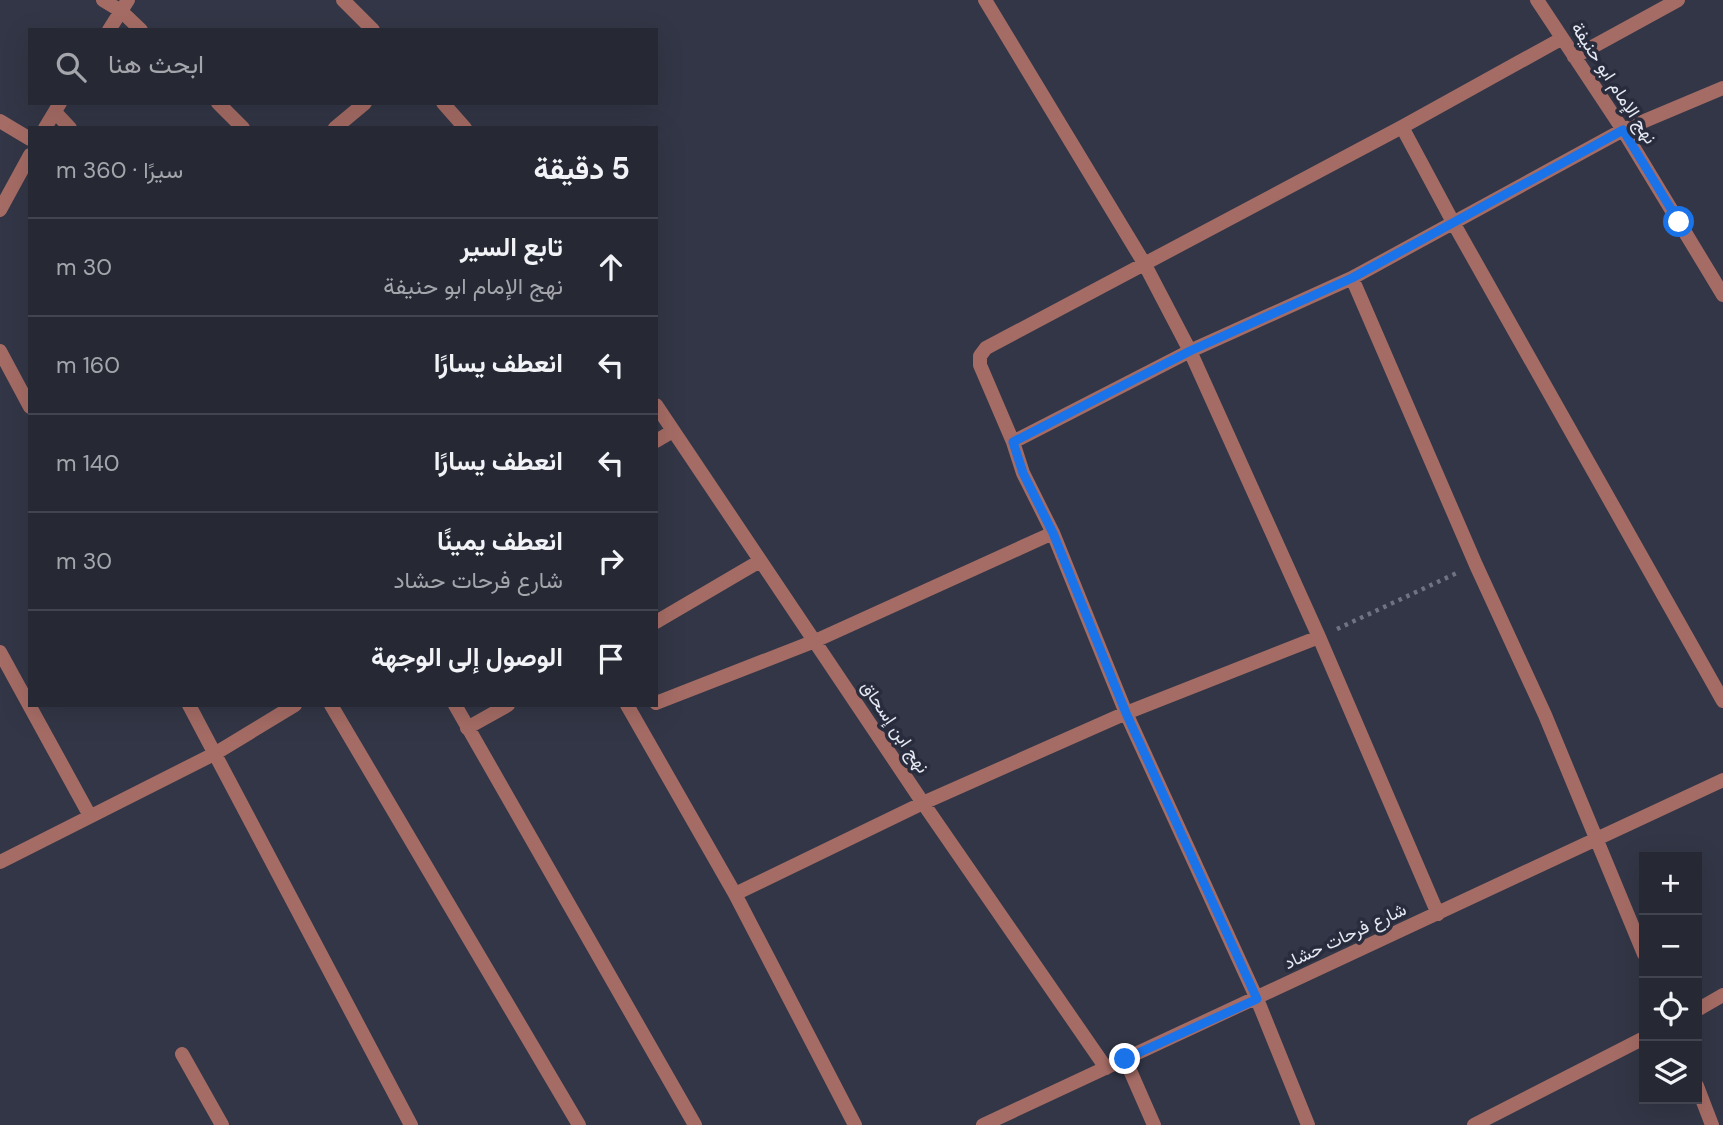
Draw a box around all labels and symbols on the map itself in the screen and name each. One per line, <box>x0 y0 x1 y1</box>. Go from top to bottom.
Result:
street label: نهج الإمام ابو حنيفة <box>1566 17 1662 149</box>
route start <box>1663 206 1694 237</box>
street label: نهج ابن إسحاق <box>855 676 935 778</box>
street label: شارع فرحات حشاد <box>1280 897 1410 975</box>
route end <box>1109 1043 1140 1074</box>

